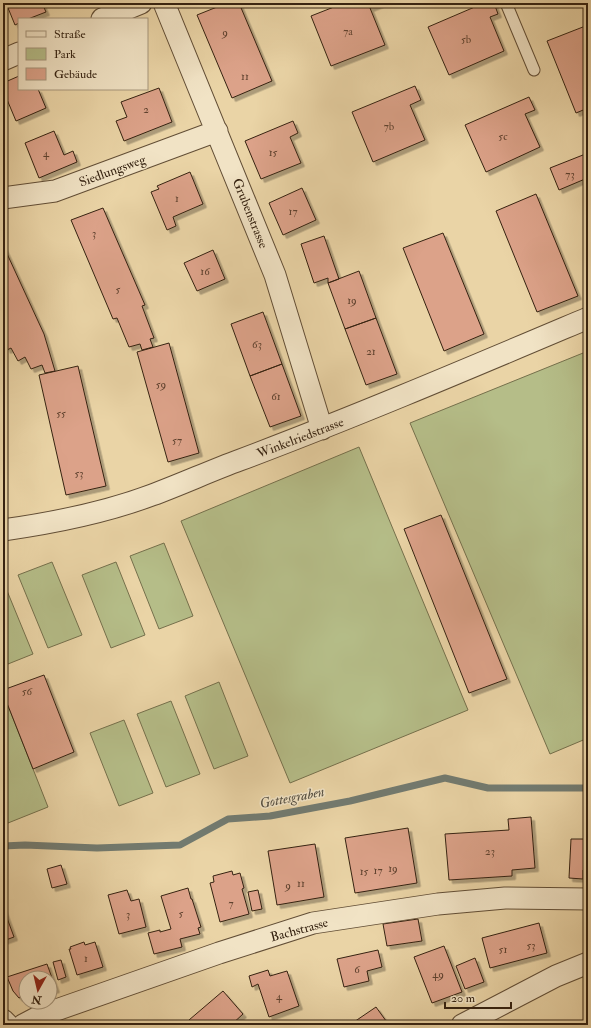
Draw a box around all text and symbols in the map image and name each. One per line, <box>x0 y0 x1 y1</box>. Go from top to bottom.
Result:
legend <box>18 18 148 90</box>
house number: 7a <box>343 25 353 38</box>
house number: 9 <box>221 26 228 39</box>
text: Straße <box>54 27 85 42</box>
house number: 5b <box>461 33 472 46</box>
text: Park <box>54 47 76 62</box>
text: Gebäude <box>54 67 97 82</box>
house number: 11 <box>241 70 249 83</box>
house number: 2 <box>143 103 149 116</box>
house number: 7b <box>384 120 395 133</box>
house number: 5c <box>498 130 508 143</box>
house number: 15 <box>269 146 278 159</box>
house number: 4 <box>43 147 50 160</box>
street label: Siedlungsweg <box>77 151 148 190</box>
house number: 73 <box>565 168 575 181</box>
street label: Grubenstrasse <box>229 176 272 251</box>
house number: 1 <box>175 192 179 205</box>
house number: 17 <box>289 205 297 218</box>
house number: 3 <box>92 227 96 240</box>
house number: 16 <box>200 265 211 278</box>
house number: 5 <box>116 283 121 296</box>
house number: 19 <box>347 294 357 307</box>
house number: 63 <box>252 338 262 351</box>
house number: 21 <box>366 345 376 358</box>
house number: 59 <box>156 378 166 391</box>
house number: 61 <box>271 390 281 403</box>
house number: 55 <box>56 407 66 420</box>
street label: Winkelriedstrasse <box>254 414 346 462</box>
house number: 57 <box>172 434 182 447</box>
house number: 53 <box>74 467 84 480</box>
house number: 56 <box>22 685 34 698</box>
water label: Gottesgraben <box>258 783 326 812</box>
house number: 23 <box>485 845 495 858</box>
house number: 19 <box>388 862 398 875</box>
house number: 17 <box>374 864 382 877</box>
house number: 15 <box>360 865 369 878</box>
house number: 11 <box>297 877 305 890</box>
house number: 9 <box>284 879 291 892</box>
house number: 7 <box>228 897 234 910</box>
house number: 5 <box>179 907 184 920</box>
house number: 3 <box>126 908 130 921</box>
street label: Bachstrasse <box>269 914 330 945</box>
house number: 53 <box>526 939 536 952</box>
house number: 51 <box>499 943 507 956</box>
house number: 1 <box>84 952 88 965</box>
house number: 6 <box>354 963 361 976</box>
house number: 49 <box>432 968 444 981</box>
north arrow <box>18 970 58 1010</box>
scale bar <box>445 984 511 1010</box>
house number: 4 <box>276 990 283 1003</box>
text: 20 m <box>451 991 476 1006</box>
text: N <box>30 992 43 1007</box>

